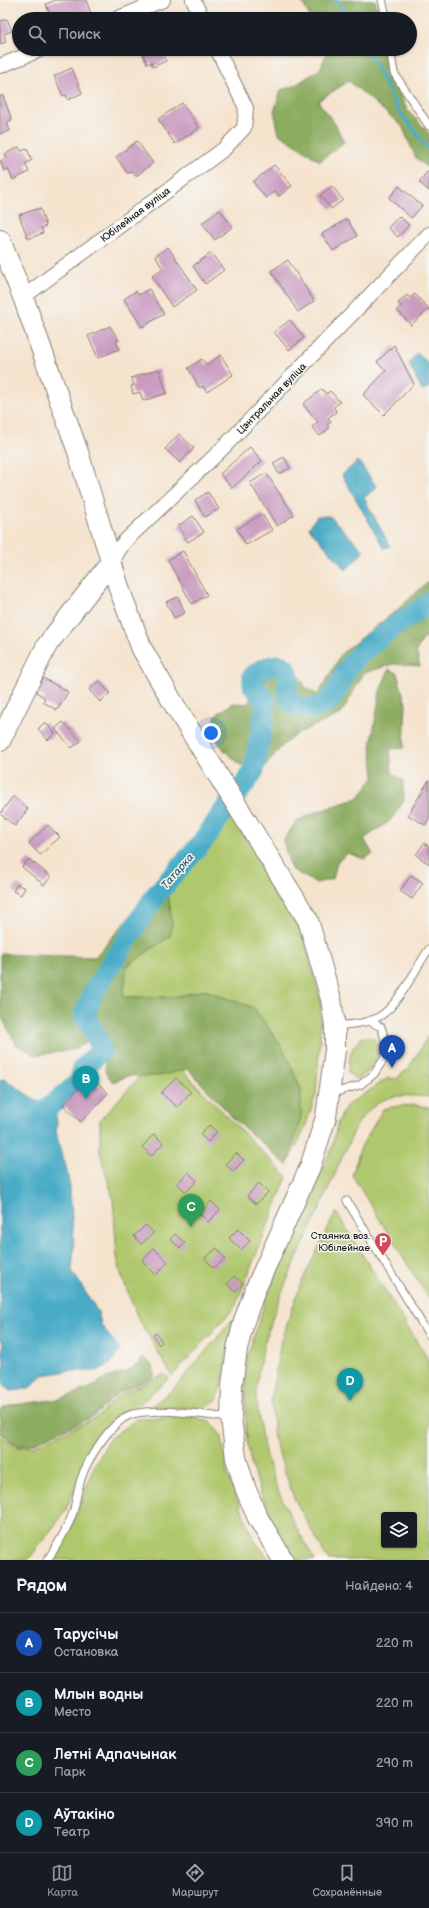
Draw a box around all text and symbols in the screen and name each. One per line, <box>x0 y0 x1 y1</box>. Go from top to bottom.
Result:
search box <box>12 12 417 56</box>
icon: search <box>26 23 48 45</box>
text: Поиск <box>58 25 101 44</box>
street label: Юбілейная вуліца <box>98 185 173 245</box>
street label: Цэнтральная вуліца <box>234 360 309 437</box>
your location <box>201 723 221 743</box>
water label: Татарка <box>158 850 197 892</box>
pin: A <box>379 1035 405 1068</box>
pin: B <box>73 1066 99 1099</box>
pin: C <box>178 1194 204 1227</box>
place label: Стаянка воз. Юбілейнае <box>311 1230 370 1254</box>
parking icon: Стаянка воз. Юбілейнае <box>373 1231 393 1256</box>
pin: D <box>337 1368 363 1401</box>
map controls <box>381 1512 417 1548</box>
button: layers <box>381 1512 417 1548</box>
text: Рядом <box>16 1576 67 1596</box>
text: Найдено: 4 <box>345 1578 413 1594</box>
text: Тарусічы <box>54 1625 118 1644</box>
text: A <box>25 1635 33 1651</box>
text: 220 m <box>376 1635 413 1651</box>
text: Остановка <box>54 1644 119 1660</box>
text: Млын водны <box>54 1685 144 1704</box>
text: B <box>24 1695 34 1711</box>
text: 220 m <box>376 1695 413 1711</box>
text: Место <box>54 1704 91 1720</box>
text: Летні Адпачынак <box>54 1745 176 1764</box>
text: C <box>24 1755 34 1771</box>
text: 290 m <box>376 1755 413 1771</box>
text: Парк <box>54 1764 86 1780</box>
text: Аўтакіно <box>54 1805 115 1824</box>
text: D <box>24 1815 34 1831</box>
text: 390 m <box>376 1815 413 1831</box>
text: Театр <box>54 1824 90 1840</box>
tab: Карта <box>47 1862 78 1899</box>
tab: Маршрут <box>172 1862 219 1899</box>
tab: Сохранённые <box>313 1862 382 1899</box>

